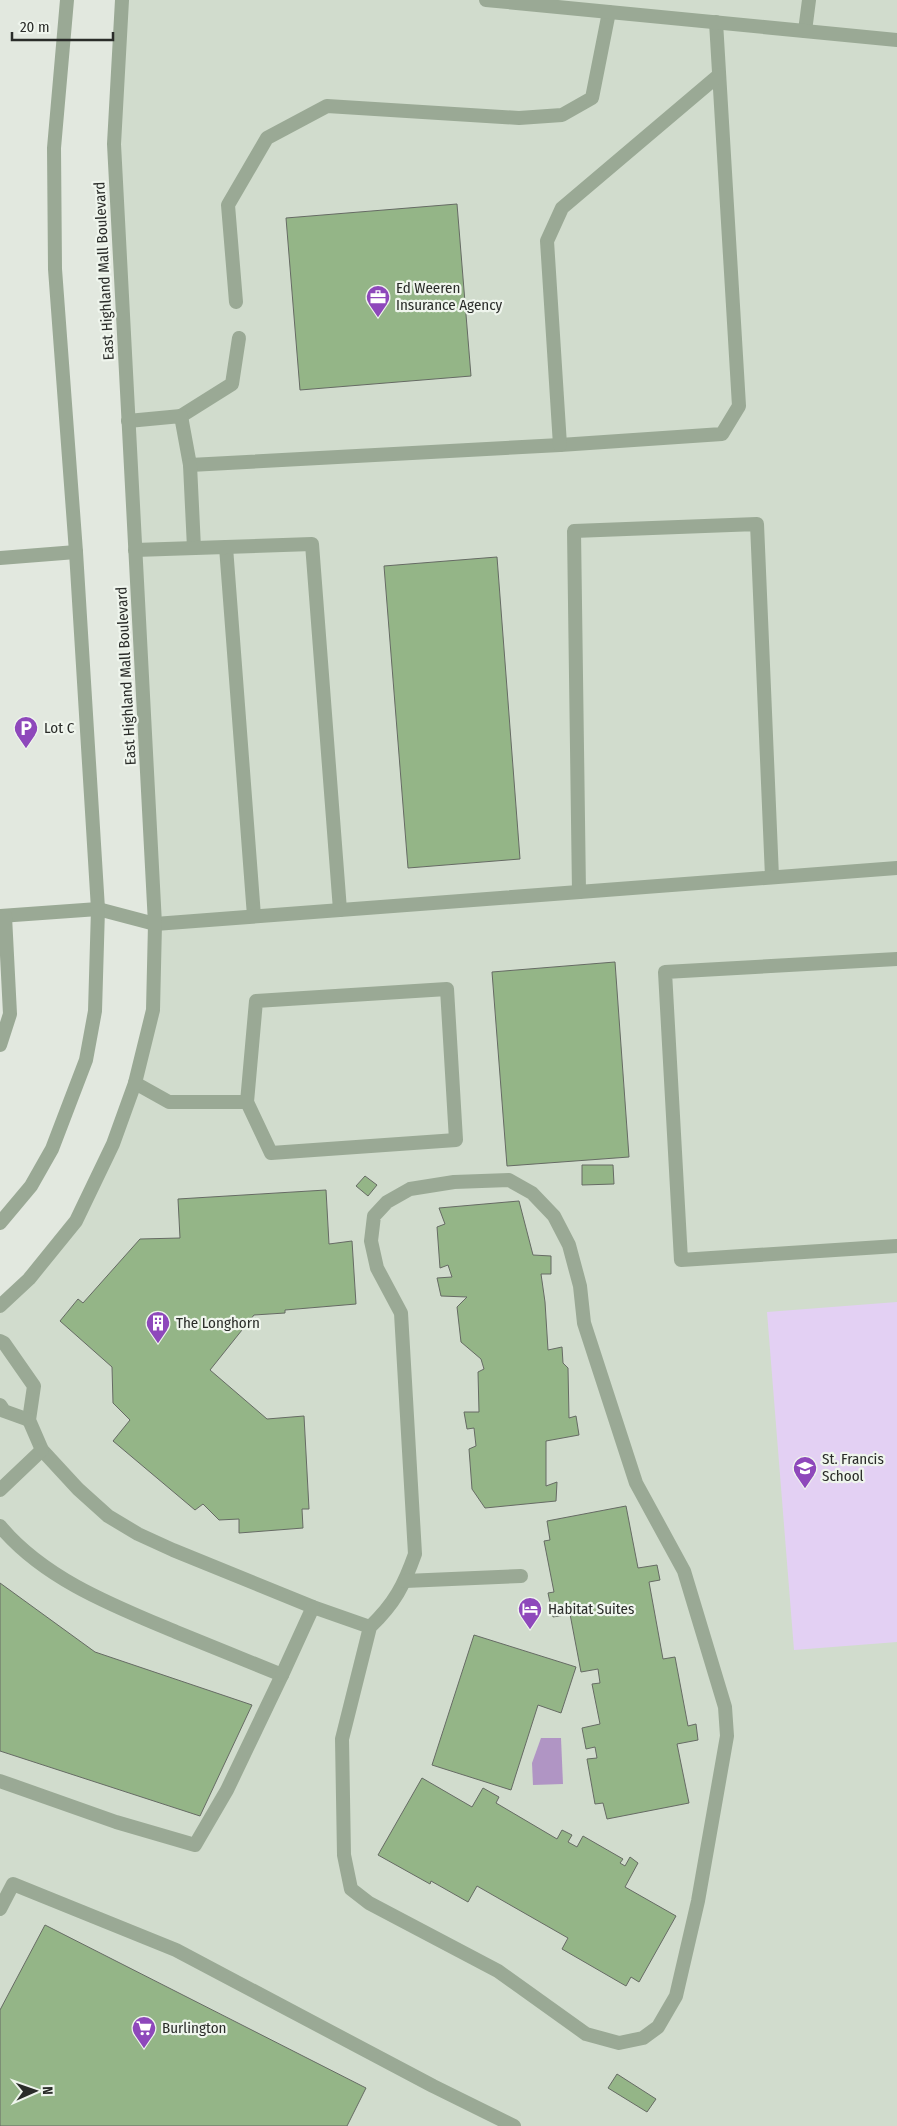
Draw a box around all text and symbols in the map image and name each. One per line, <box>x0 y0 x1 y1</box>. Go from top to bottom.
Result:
scale bar <box>12 10 114 42</box>
text: 20 m <box>20 18 50 36</box>
street label: East Highland Mall Boulevard <box>90 181 118 361</box>
place label: Ed Weeren Insurance Agency <box>396 279 503 314</box>
office icon: Ed Weeren Insurance Agency <box>365 284 391 318</box>
street label: East Highland Mall Boulevard <box>112 586 140 766</box>
parking icon: Lot C <box>13 715 39 749</box>
place label: Lot C <box>44 719 75 737</box>
building icon: The Longhorn <box>145 1310 171 1344</box>
place label: The Longhorn <box>176 1314 260 1332</box>
place label: St. Francis School <box>822 1450 884 1485</box>
school or university icon: St. Francis School <box>792 1455 818 1489</box>
hotel icon: Habitat Suites <box>517 1596 543 1630</box>
place label: Habitat Suites <box>548 1600 634 1618</box>
supermarket icon: Burlington <box>131 2015 157 2049</box>
place label: Burlington <box>162 2019 226 2037</box>
north arrow <box>10 2066 60 2116</box>
text: N <box>39 2086 56 2095</box>

